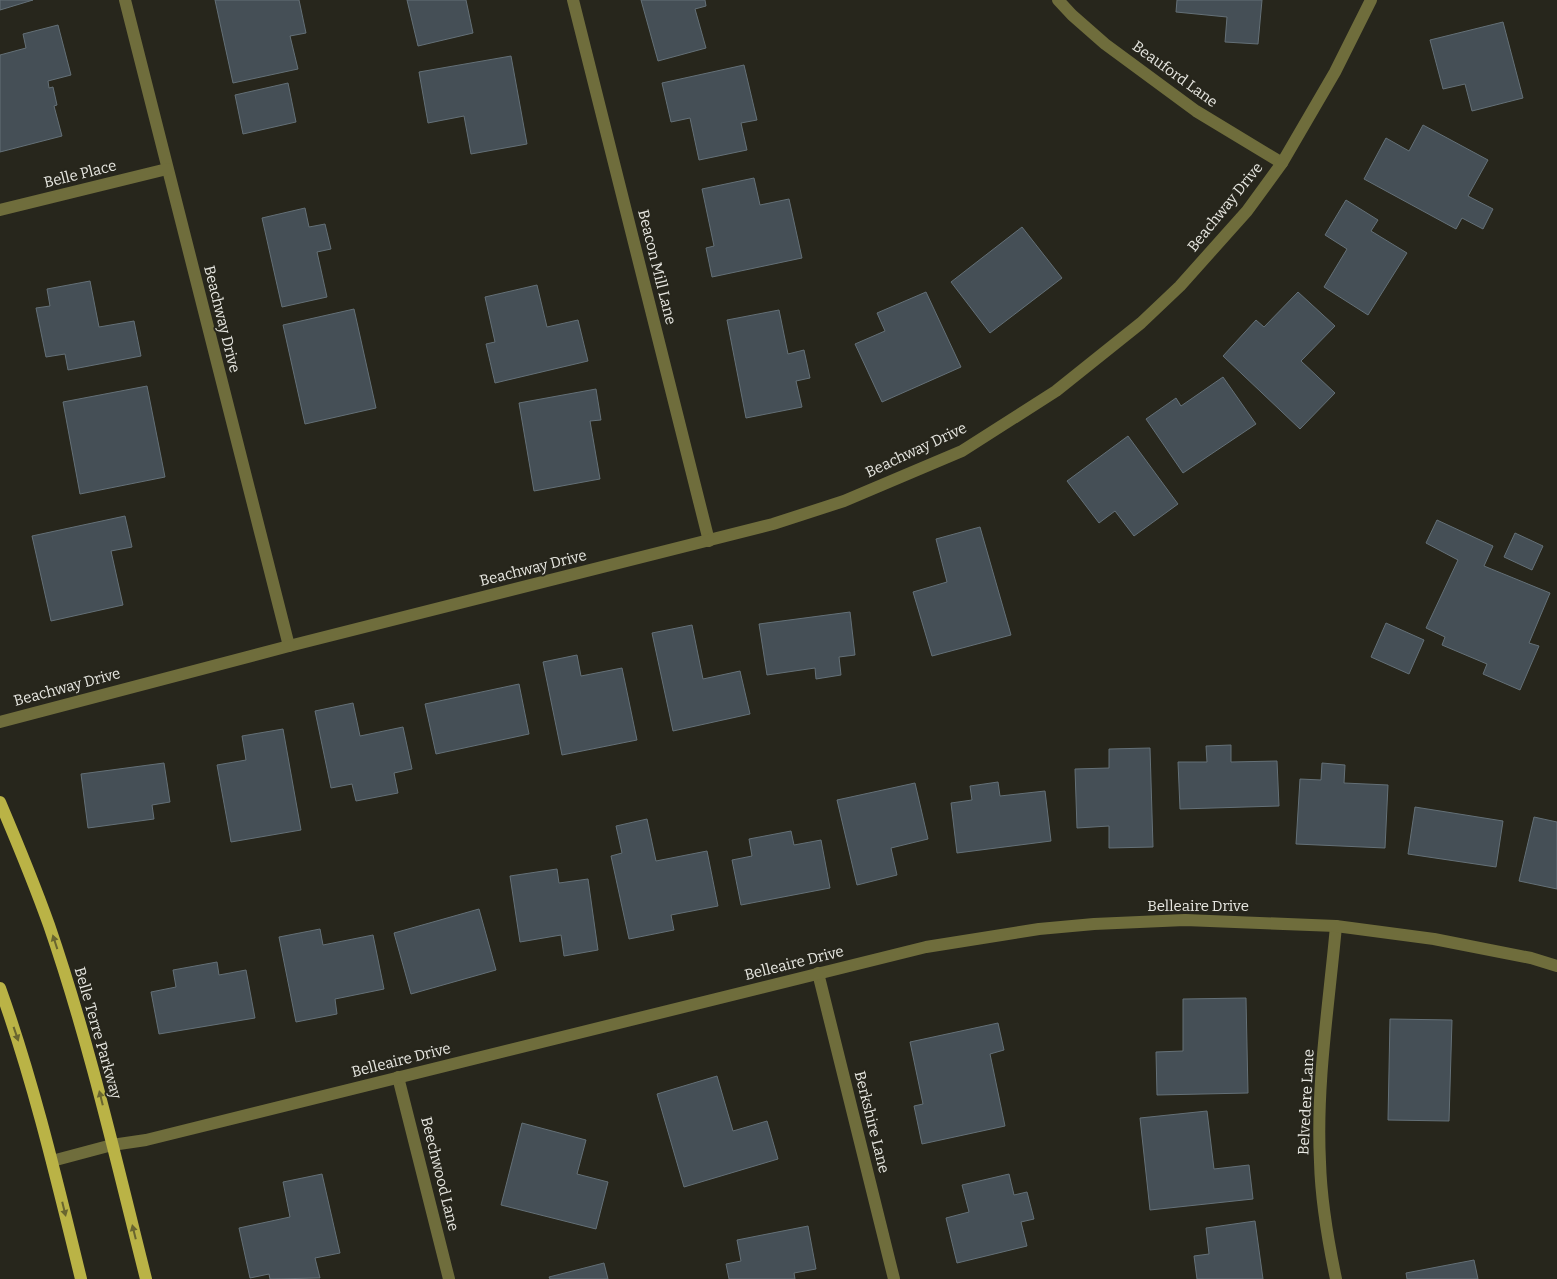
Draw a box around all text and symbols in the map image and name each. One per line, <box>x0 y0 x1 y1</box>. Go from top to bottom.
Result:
street label: Beauford Lane <box>1129 37 1221 111</box>
street label: Belle Place <box>42 156 118 192</box>
street label: Beachway Drive <box>1184 159 1266 255</box>
street label: Beacon Mill Lane <box>634 208 680 326</box>
street label: Beachway Drive <box>200 264 244 374</box>
street label: Beachway Drive <box>863 419 969 481</box>
street label: Beachway Drive <box>478 546 588 590</box>
street label: Beachway Drive <box>12 664 122 710</box>
street label: Belleaire Drive <box>1147 897 1249 915</box>
one-way arrow <box>50 934 58 949</box>
street label: Belleaire Drive <box>742 942 846 984</box>
street label: Belle Terre Parkway <box>71 965 125 1101</box>
one-way arrow <box>13 1027 20 1042</box>
street label: Belleaire Drive <box>349 1039 453 1081</box>
street label: Belvedere Lane <box>1294 1049 1318 1155</box>
street label: Berkshire Lane <box>851 1069 893 1175</box>
one-way arrow <box>97 1090 105 1105</box>
street label: Beechwood Lane <box>417 1115 463 1233</box>
one-way arrow <box>60 1201 68 1216</box>
one-way arrow <box>130 1224 138 1239</box>

